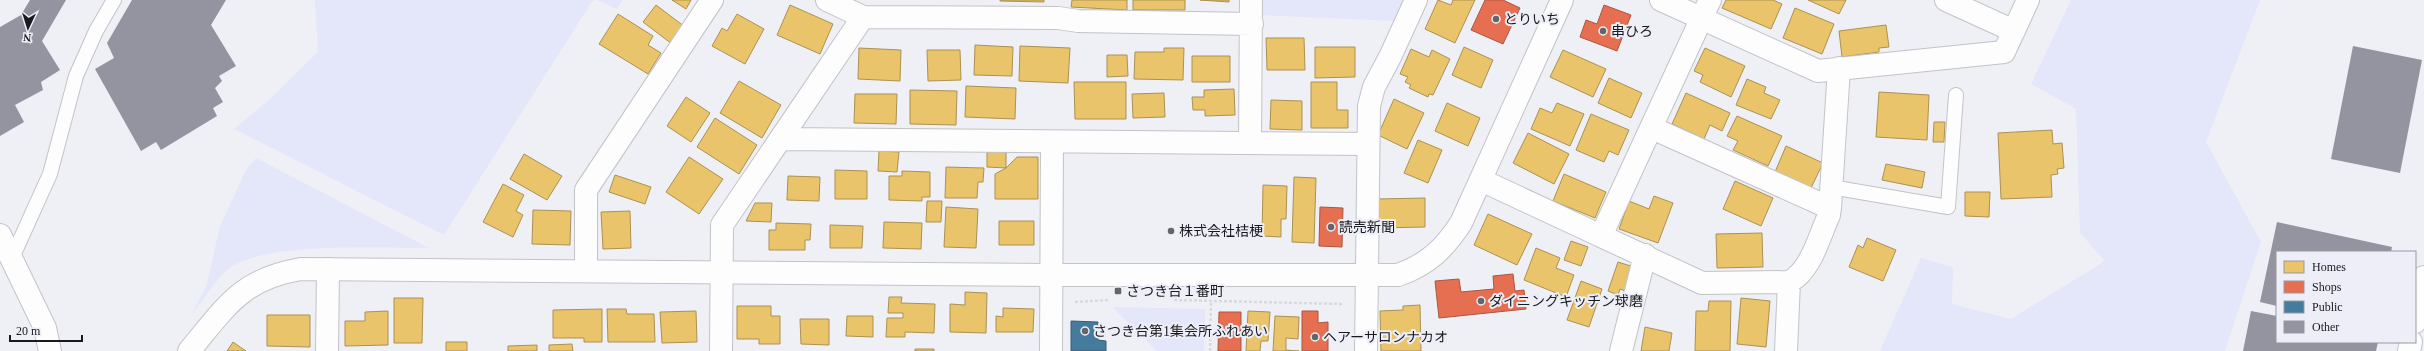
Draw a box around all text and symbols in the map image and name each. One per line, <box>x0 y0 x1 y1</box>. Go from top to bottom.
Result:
north arrow <box>8 8 48 48</box>
place label: とりいち <box>1504 12 1560 27</box>
marker: とりいち <box>1491 14 1501 24</box>
place label: 串ひろ <box>1611 24 1653 39</box>
marker: 串ひろ <box>1598 26 1608 36</box>
text: N <box>23 32 32 44</box>
place label: 読売新聞 <box>1339 220 1395 235</box>
marker: 読売新聞 <box>1326 222 1336 232</box>
place label: 株式会社桔梗 <box>1179 224 1263 239</box>
marker: 株式会社桔梗 <box>1166 226 1176 236</box>
legend <box>2276 251 2416 343</box>
text: Homes <box>2312 260 2346 274</box>
text: Shops <box>2312 280 2342 294</box>
place label: さつき台１番町 <box>1126 283 1224 299</box>
marker: さつき台１番町 <box>1113 286 1123 296</box>
place label: ダイニングキッチン球磨 <box>1489 294 1643 309</box>
marker: ダイニングキッチン球磨 <box>1476 296 1486 306</box>
text: Public <box>2312 300 2343 314</box>
scale bar <box>10 317 82 343</box>
text: Other <box>2312 320 2339 334</box>
place label: さつき台第1集会所ふれあい <box>1093 323 1268 339</box>
text: 20 m <box>16 324 41 338</box>
marker: さつき台第1集会所ふれあい <box>1080 326 1090 336</box>
place label: ヘアーサロンナカオ <box>1323 330 1448 345</box>
marker: ヘアーサロンナカオ <box>1310 332 1320 342</box>

